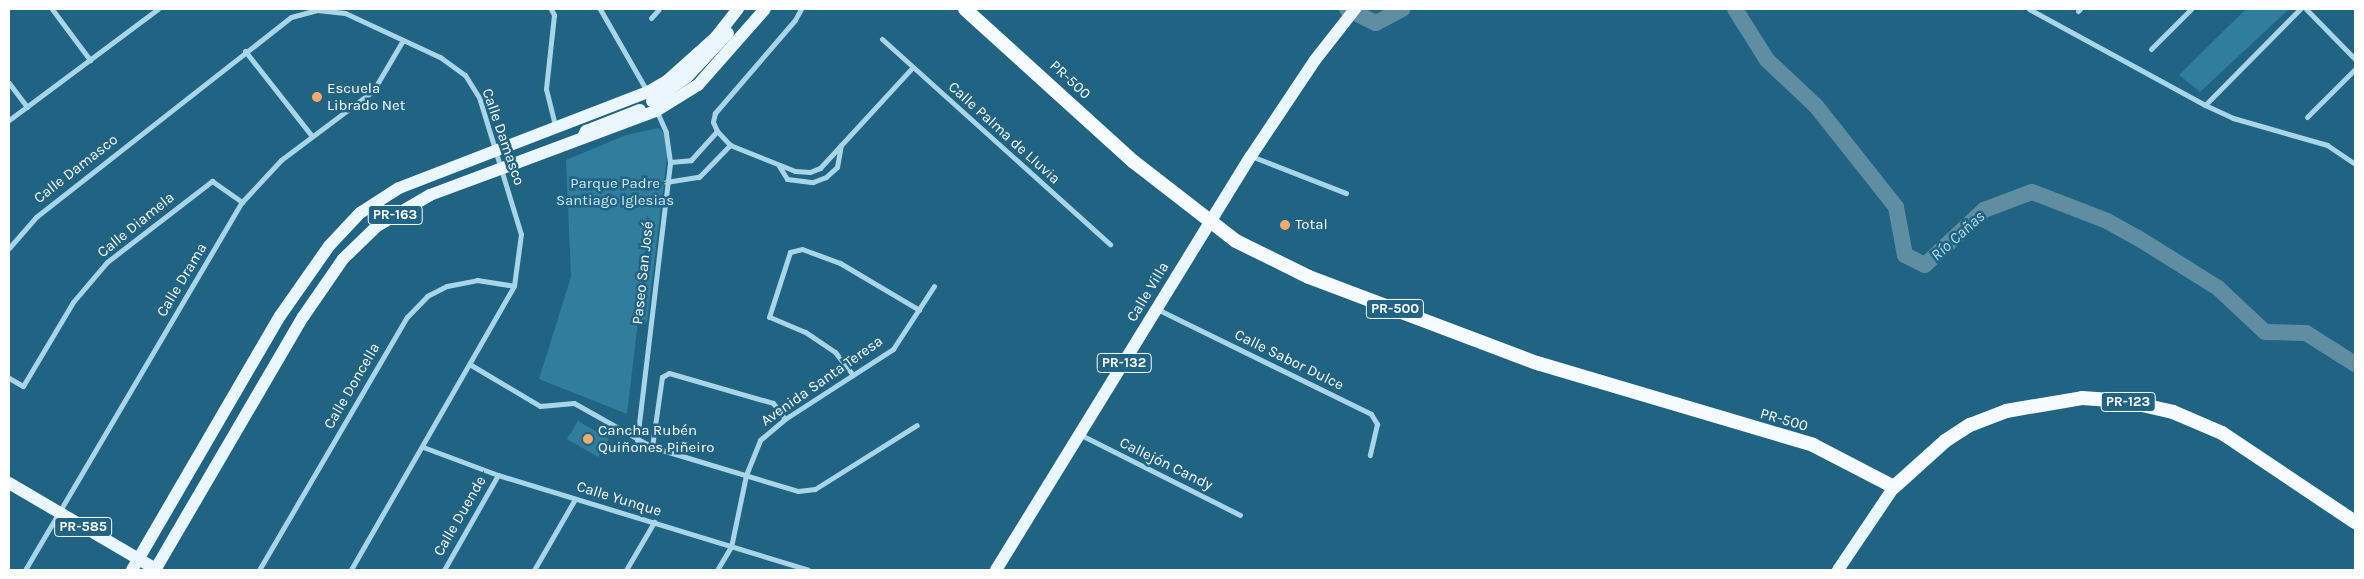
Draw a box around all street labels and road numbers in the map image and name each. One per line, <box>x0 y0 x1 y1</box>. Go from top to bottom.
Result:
street label: PR-500 <box>1046 57 1094 103</box>
street label: Calle Palma de Lluvia <box>944 78 1064 188</box>
street label: Calle Damasco <box>478 86 528 188</box>
street label: Calle Damasco <box>31 131 121 207</box>
street label: Calle Diamela <box>94 188 178 262</box>
road number: PR-163 <box>368 204 422 226</box>
street label: Paseo San José <box>629 221 657 325</box>
street label: Calle Drama <box>153 240 211 320</box>
street label: Calle Villa <box>1123 259 1173 325</box>
road number: PR-500 <box>1365 298 1425 320</box>
street label: Calle Sabor Dulce <box>1232 326 1346 394</box>
street label: Avenida Santa Teresa <box>757 332 887 430</box>
street label: Calle Doncella <box>320 340 384 432</box>
road number: PR-132 <box>1096 352 1152 374</box>
road number: PR-123 <box>2100 391 2156 414</box>
street label: PR-500 <box>1758 405 1810 435</box>
street label: Callejón Candy <box>1116 434 1216 494</box>
street label: Calle Duende <box>430 473 490 559</box>
street label: Calle Yunque <box>574 478 664 520</box>
road number: PR-585 <box>53 516 113 538</box>

